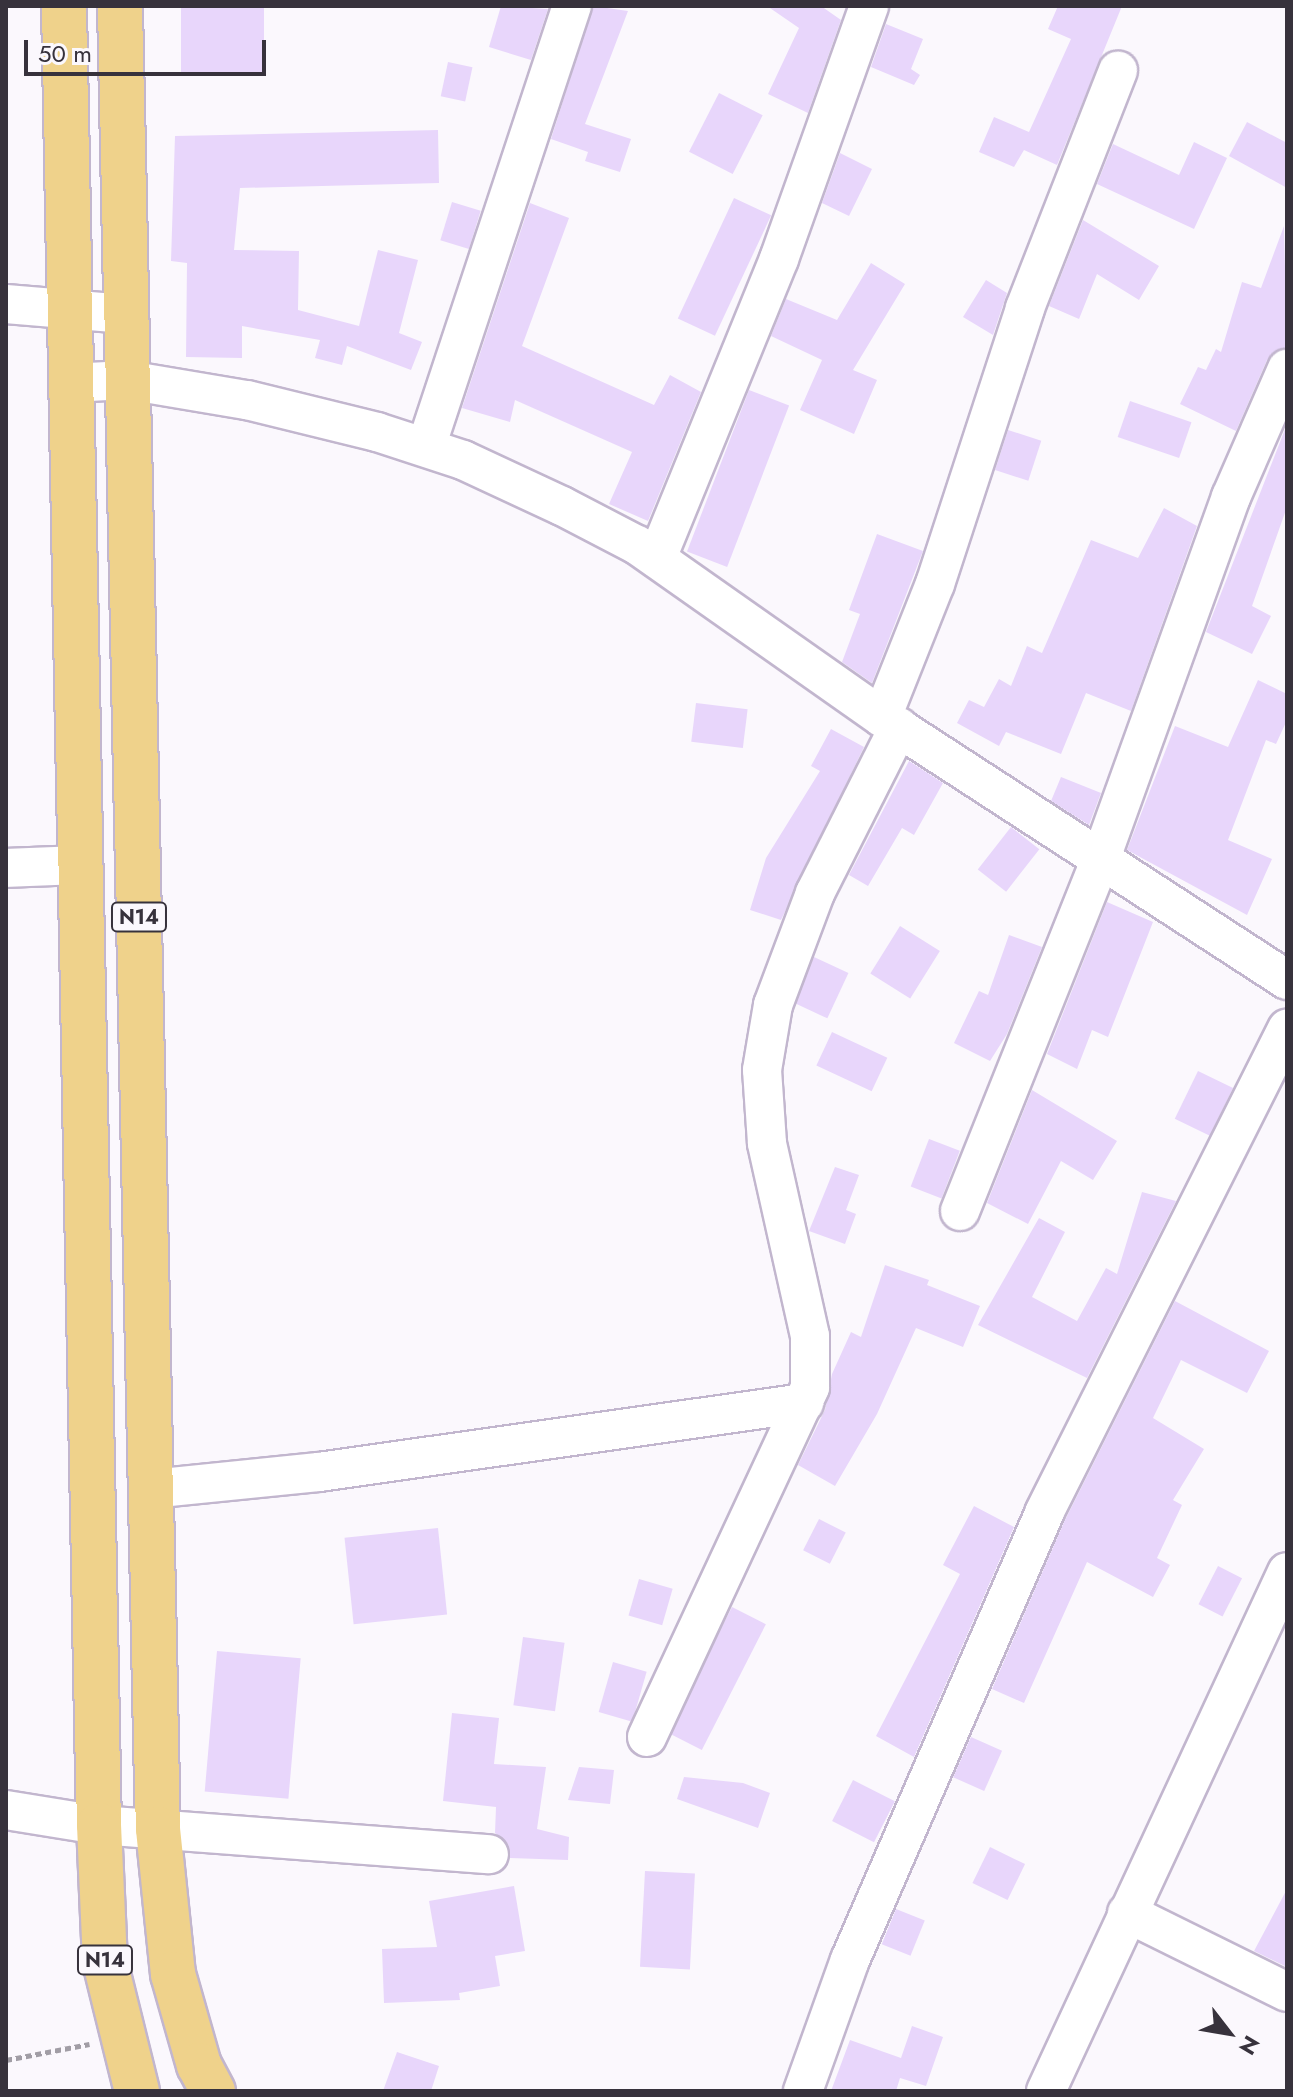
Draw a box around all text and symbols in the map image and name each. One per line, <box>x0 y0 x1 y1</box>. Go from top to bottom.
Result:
scale bar <box>28 24 270 74</box>
text: 50 m <box>38 36 92 71</box>
road number: N14 <box>109 901 169 933</box>
road number: N14 <box>75 1944 135 1976</box>
north arrow <box>1189 1993 1269 2073</box>
text: N <box>1231 2030 1268 2061</box>

